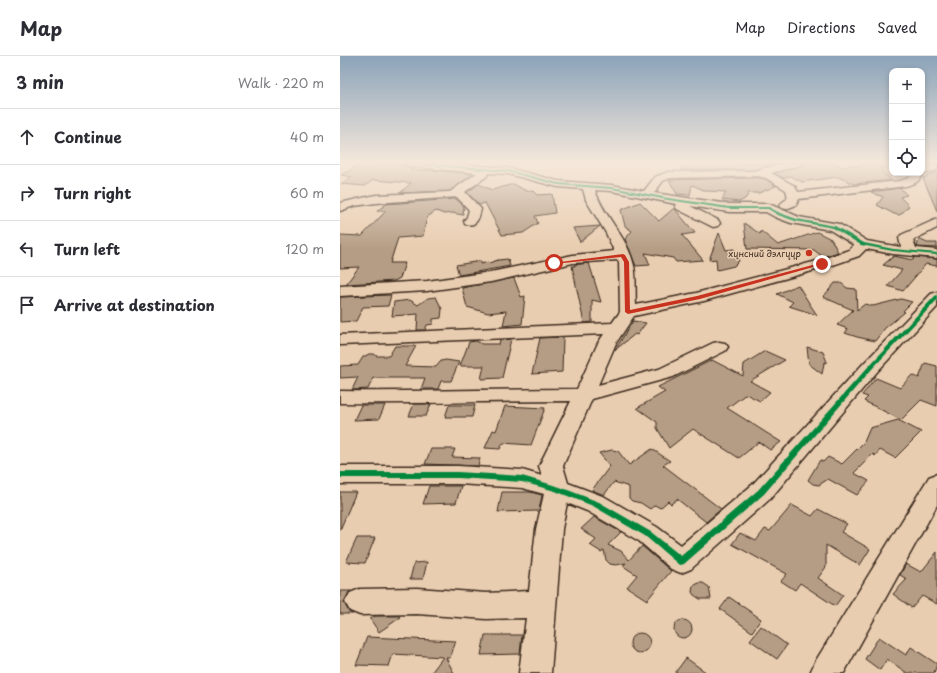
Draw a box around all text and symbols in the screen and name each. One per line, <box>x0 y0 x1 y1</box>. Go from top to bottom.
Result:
text: Map <box>20 14 62 42</box>
text: Map <box>735 17 765 38</box>
text: Directions <box>787 17 855 38</box>
text: Saved <box>877 17 917 38</box>
map controls <box>889 68 925 176</box>
button: + <box>889 68 925 104</box>
text: 3 min <box>16 69 64 95</box>
text: Walk · 220 m <box>238 73 324 92</box>
button: − <box>889 104 925 140</box>
text: Continue <box>54 125 122 148</box>
icon: ahead <box>16 126 38 148</box>
text: 40 m <box>290 127 324 146</box>
button: locate <box>889 140 925 176</box>
text: Turn right <box>54 181 131 204</box>
icon: right <box>16 182 38 204</box>
text: 60 m <box>290 183 324 202</box>
text: Turn left <box>54 237 120 260</box>
icon: left <box>16 238 38 260</box>
text: 120 m <box>285 239 324 258</box>
place label: хүнсний дэлгүүр <box>728 246 801 260</box>
marker: хүнсний дэлгүүр <box>804 248 814 258</box>
route start <box>545 254 563 272</box>
route end <box>813 255 831 273</box>
text: Arrive at destination <box>54 293 215 316</box>
icon: arrive <box>16 294 38 316</box>

